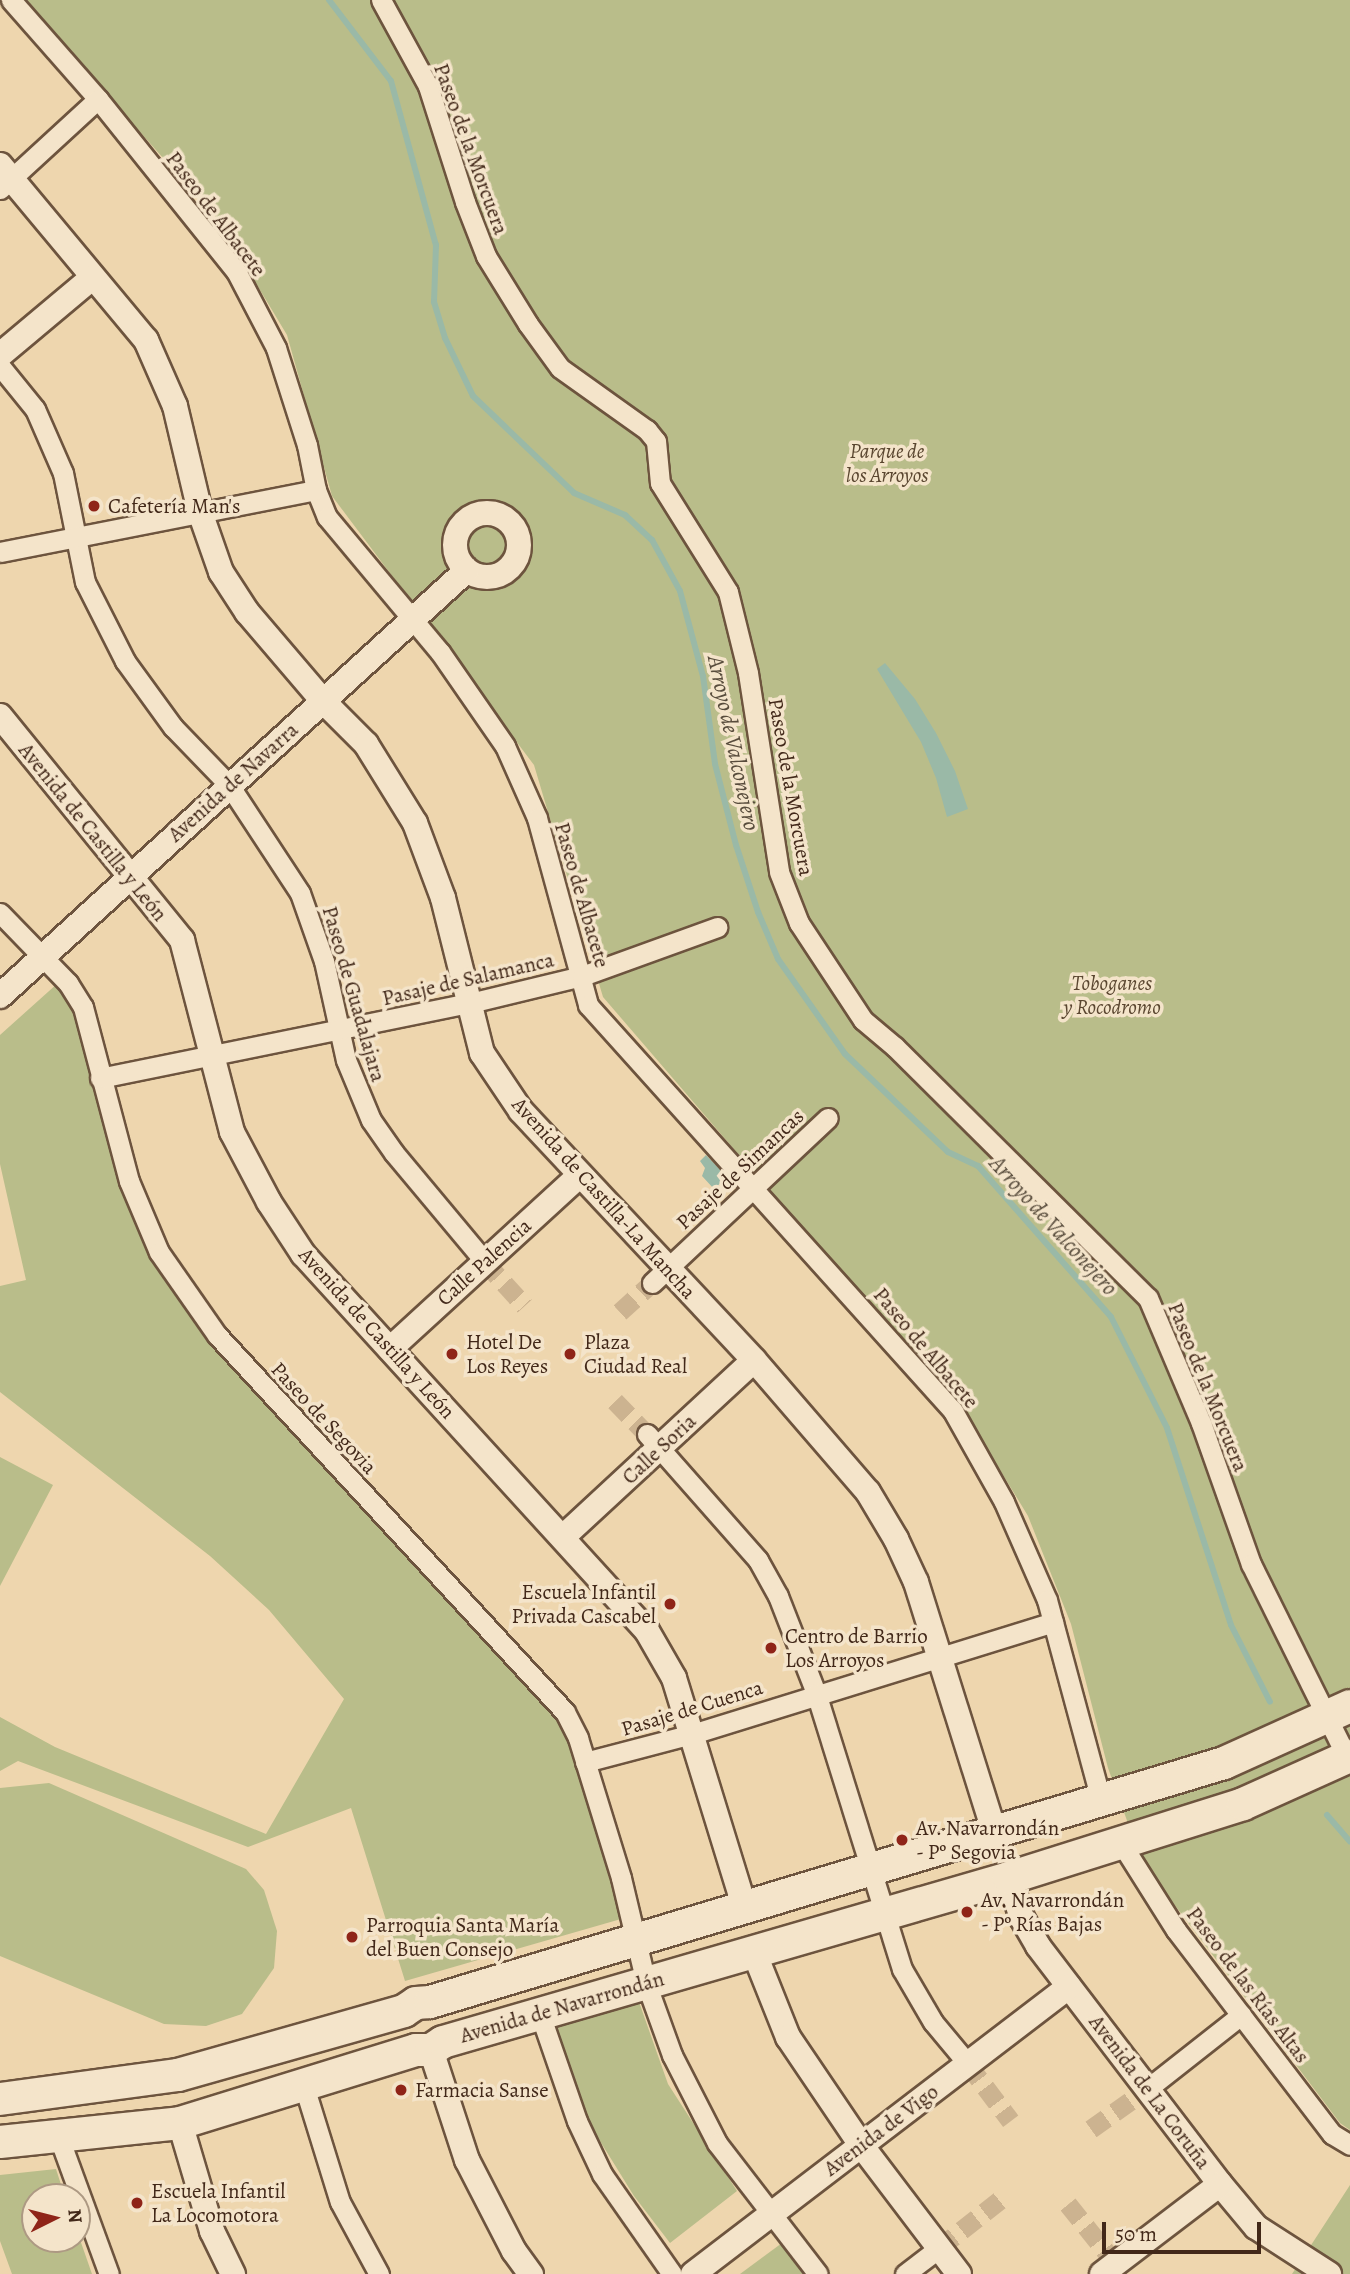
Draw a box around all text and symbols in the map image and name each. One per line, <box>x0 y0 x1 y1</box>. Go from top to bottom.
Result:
street label: Paseo de la Morcuera <box>428 60 514 238</box>
street label: Paseo de Albacete <box>161 147 271 281</box>
park label: Parque de los Arroyos <box>846 438 928 488</box>
place label: Cafetería Man's <box>108 493 240 519</box>
marker: Cafetería Man's <box>86 498 102 514</box>
water label: Arroyo de Valconejero <box>701 653 765 833</box>
street label: Paseo de la Morcuera <box>763 696 819 878</box>
street label: Avenida de Navarra <box>163 717 303 847</box>
street label: Avenida de Castilla y León <box>13 738 173 926</box>
street label: Paseo de Albacete <box>549 819 615 971</box>
street label: Paseo de Guadalajara <box>317 903 391 1085</box>
street label: Pasaje de Salamanca <box>380 947 556 1011</box>
park label: Toboganes y Rocodromo <box>1063 970 1161 1020</box>
street label: Avenida de Castilla-La Mancha <box>507 1092 701 1304</box>
street label: Pasaje de Simancas <box>671 1103 809 1235</box>
water label: Arroyo de Valconejero <box>983 1151 1123 1301</box>
street label: Calle Palencia <box>432 1213 536 1311</box>
street label: Avenida de Castilla y León <box>293 1242 461 1424</box>
street label: Paseo de Albacete <box>868 1282 984 1414</box>
street label: Paseo de la Morcuera <box>1163 1299 1253 1475</box>
place label: Hotel De Los Reyes <box>466 1329 548 1379</box>
place label: Plaza Ciudad Real <box>584 1329 687 1379</box>
marker: Hotel De Los Reyes <box>444 1346 460 1362</box>
marker: Plaza Ciudad Real <box>562 1346 578 1362</box>
street label: Paseo de Segovia <box>266 1357 382 1479</box>
street label: Calle Soria <box>617 1409 701 1489</box>
place label: Escuela Infantil Privada Cascabel <box>512 1579 656 1629</box>
marker: Escuela Infantil Privada Cascabel <box>662 1596 678 1612</box>
place label: Centro de Barrio Los Arroyos <box>785 1623 928 1673</box>
marker: Centro de Barrio Los Arroyos <box>763 1640 779 1656</box>
street label: Pasaje de Cuenca <box>618 1675 766 1741</box>
place label: Av. Navarrondán - Pº Segovia <box>916 1815 1060 1865</box>
marker: Av. Navarrondán - Pº Segovia <box>894 1832 910 1848</box>
place label: Av. Navarrondán - Pº Rías Bajas <box>981 1887 1125 1937</box>
street label: Paseo de las Rías Altas <box>1181 1902 1315 2068</box>
marker: Av. Navarrondán - Pº Rías Bajas <box>959 1904 975 1920</box>
place label: Parroquia Santa María del Buen Consejo <box>366 1912 559 1962</box>
marker: Parroquia Santa María del Buen Consejo <box>344 1929 360 1945</box>
street label: Avenida de Navarrondán <box>457 1966 667 2048</box>
street label: Avenida de La Coruña <box>1084 2010 1216 2174</box>
place label: Farmacia Sanse <box>415 2077 549 2103</box>
street label: Avenida de Vigo <box>819 2079 943 2181</box>
marker: Farmacia Sanse <box>393 2082 409 2098</box>
place label: Escuela Infantil La Locomotora <box>151 2178 285 2228</box>
north arrow <box>21 2183 91 2253</box>
marker: Escuela Infantil La Locomotora <box>129 2195 145 2211</box>
text: N <box>61 2208 89 2224</box>
scale bar <box>1105 2208 1264 2252</box>
text: 50 m <box>1115 2220 1157 2248</box>

